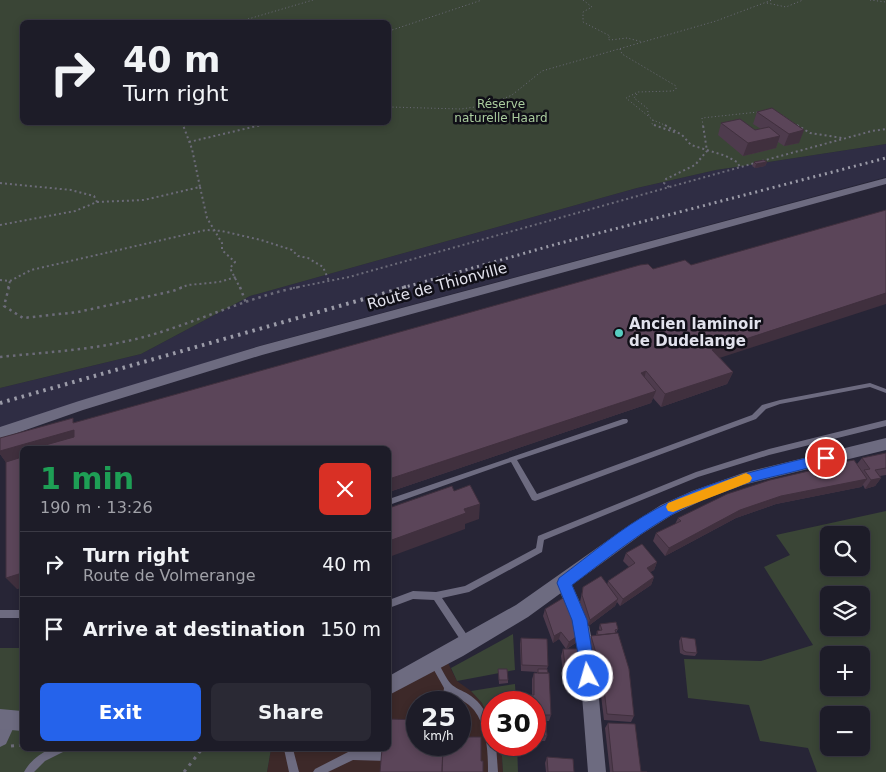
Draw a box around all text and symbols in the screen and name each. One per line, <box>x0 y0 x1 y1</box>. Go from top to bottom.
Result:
icon: right <box>40 40 105 105</box>
text: 40 m <box>123 40 220 80</box>
text: Turn right <box>123 81 228 106</box>
park label: Réserve naturelle Haard <box>454 97 548 125</box>
street label: Route de Thionville <box>365 259 509 313</box>
place label: Ancien laminoir de Dudelange <box>629 315 762 350</box>
marker: Ancien laminoir de Dudelange <box>613 327 625 339</box>
pin <box>805 437 847 479</box>
icon: arrive <box>812 444 840 472</box>
text: 1 min <box>40 461 134 496</box>
button: close <box>319 463 371 515</box>
text: 190 m · 13:26 <box>40 498 153 517</box>
map controls <box>820 526 870 756</box>
button: search <box>820 526 870 576</box>
text: Turn right <box>83 544 189 566</box>
icon: right <box>40 550 68 578</box>
text: 40 m <box>322 553 371 575</box>
text: Route de Volmerange <box>83 566 256 585</box>
button: layers <box>820 586 870 636</box>
icon: arrive <box>40 615 68 643</box>
text: Arrive at destination <box>83 618 305 640</box>
text: 150 m <box>320 618 381 640</box>
button: + <box>820 646 870 696</box>
position arrow <box>561 649 613 701</box>
button: Exit <box>40 683 201 741</box>
button: Share <box>211 683 371 741</box>
speed limit sign: 30 <box>481 691 546 756</box>
text: 25 <box>421 703 456 732</box>
button: − <box>820 706 870 756</box>
text: km/h <box>423 729 454 743</box>

